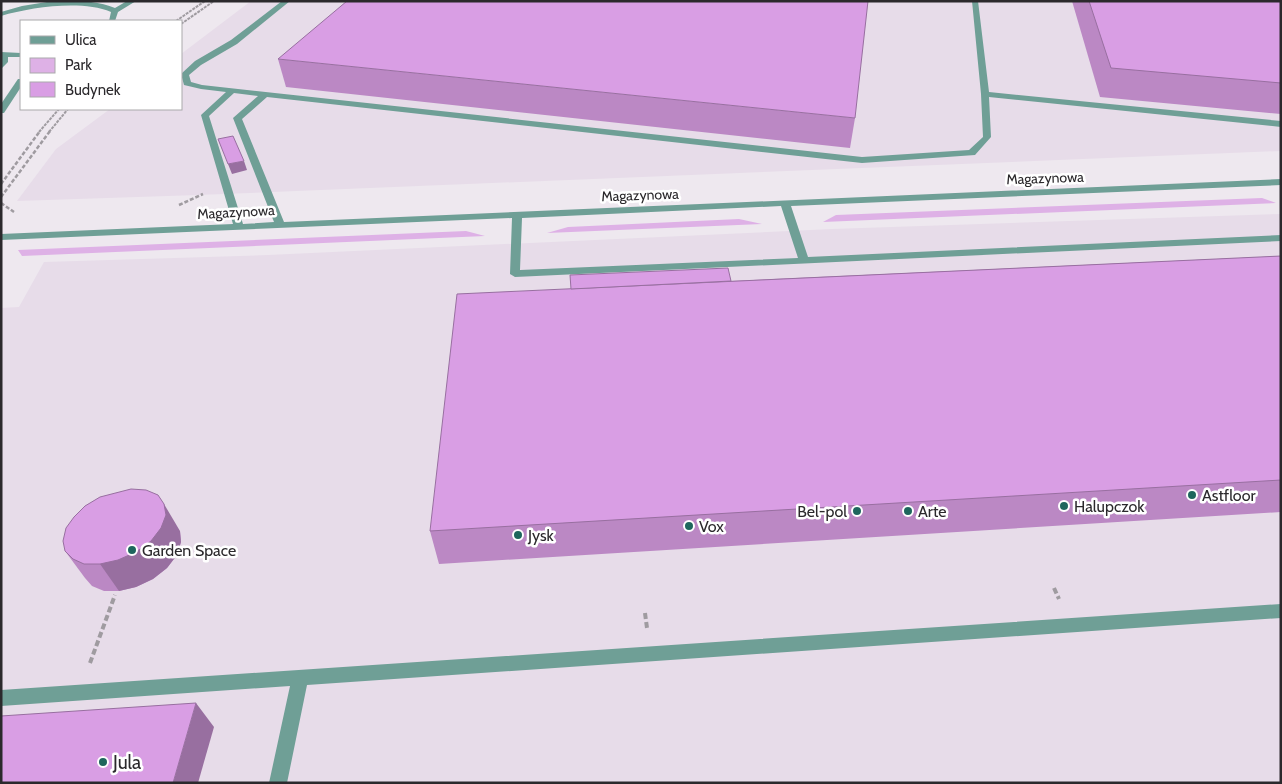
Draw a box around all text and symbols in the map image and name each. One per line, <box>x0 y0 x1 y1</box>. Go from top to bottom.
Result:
legend <box>20 20 182 110</box>
text: Ulica <box>65 31 97 49</box>
text: Park <box>65 56 92 74</box>
text: Budynek <box>65 81 121 99</box>
street label: Magazynowa <box>1006 168 1084 188</box>
street label: Magazynowa <box>601 185 679 205</box>
street label: Magazynowa <box>197 201 276 223</box>
place label: Astfloor <box>1202 486 1256 505</box>
marker: Astfloor <box>1186 489 1198 501</box>
place label: Halupczok <box>1074 497 1145 516</box>
marker: Halupczok <box>1058 500 1070 512</box>
place label: Bel-pol <box>797 502 847 521</box>
place label: Arte <box>918 502 946 521</box>
marker: Bel-pol <box>851 505 863 517</box>
marker: Arte <box>902 505 914 517</box>
place label: Vox <box>699 517 724 536</box>
marker: Vox <box>683 520 695 532</box>
place label: Jysk <box>527 526 555 545</box>
marker: Jysk <box>512 529 524 541</box>
place label: Garden Space <box>142 541 236 560</box>
marker: Garden Space <box>126 544 138 556</box>
place label: Jula <box>112 751 141 774</box>
marker: Jula <box>97 756 109 768</box>

